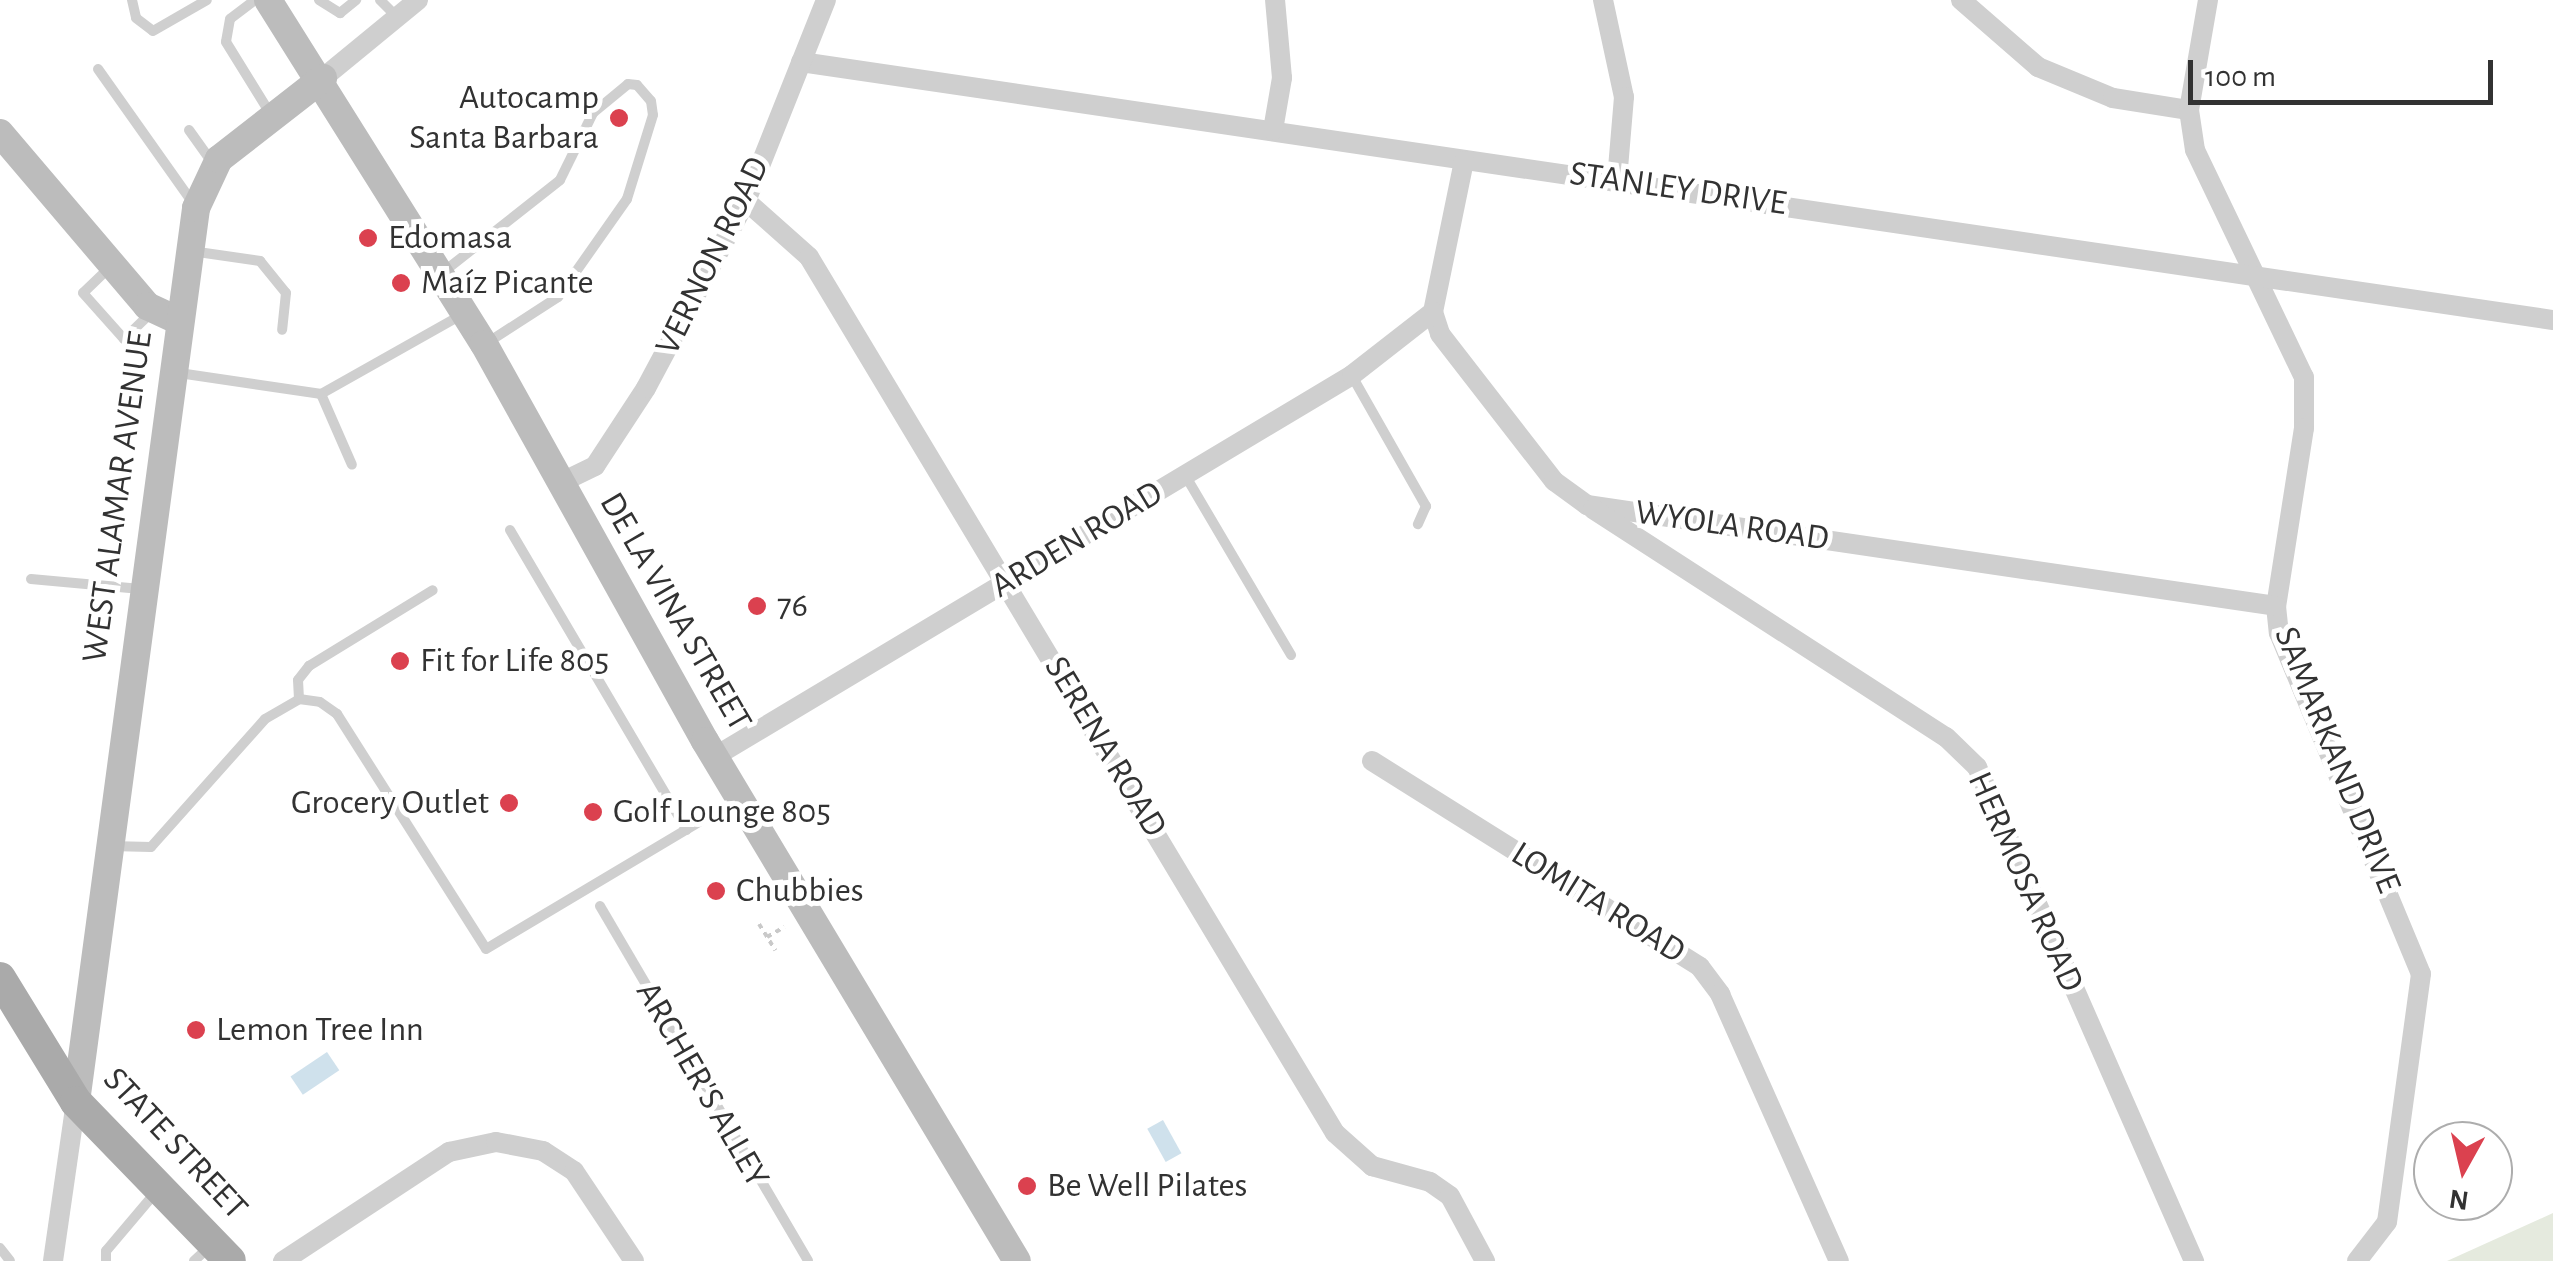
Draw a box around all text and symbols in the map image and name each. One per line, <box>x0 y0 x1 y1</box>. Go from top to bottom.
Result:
scale bar <box>2193 40 2498 102</box>
text: 100 m <box>2205 62 2276 92</box>
place label: Autocamp Santa Barbara <box>409 77 599 159</box>
marker: Autocamp Santa Barbara <box>608 107 630 129</box>
street label: VERNON ROAD <box>647 150 779 362</box>
street label: STANLEY DRIVE <box>1567 153 1789 225</box>
place label: Edomasa <box>388 217 512 259</box>
marker: Edomasa <box>357 227 379 249</box>
place label: Maíz Picante <box>421 262 594 304</box>
marker: Maíz Picante <box>390 272 412 294</box>
street label: WEST ALAMAR AVENUE <box>74 329 162 665</box>
street label: ARDEN ROAD <box>984 472 1170 608</box>
street label: DE LA VINA STREET <box>590 485 760 739</box>
street label: WYOLA ROAD <box>1633 492 1831 560</box>
place label: 76 <box>777 585 808 627</box>
marker: 76 <box>746 595 768 617</box>
street label: SAMARKAND DRIVE <box>2265 621 2409 899</box>
place label: Fit for Life 805 <box>420 640 609 682</box>
street label: SERENA ROAD <box>1035 649 1175 845</box>
marker: Fit for Life 805 <box>389 650 411 672</box>
street label: HERMOSA ROAD <box>1958 766 2092 998</box>
place label: Grocery Outlet <box>291 782 489 824</box>
place label: Golf Lounge 805 <box>613 791 831 833</box>
marker: Grocery Outlet <box>498 792 520 814</box>
marker: Golf Lounge 805 <box>582 801 604 823</box>
street label: LOMITA ROAD <box>1503 833 1693 973</box>
place label: Chubbies <box>736 870 864 912</box>
marker: Chubbies <box>705 880 727 902</box>
street label: ARCHER'S ALLEY <box>626 975 778 1195</box>
place label: Lemon Tree Inn <box>216 1009 424 1051</box>
marker: Lemon Tree Inn <box>185 1019 207 1041</box>
street label: STATE STREET <box>94 1059 256 1229</box>
north arrow <box>2413 1121 2513 1221</box>
place label: Be Well Pilates <box>1047 1165 1248 1207</box>
marker: Be Well Pilates <box>1016 1175 1038 1197</box>
text: N <box>2448 1184 2471 1214</box>

